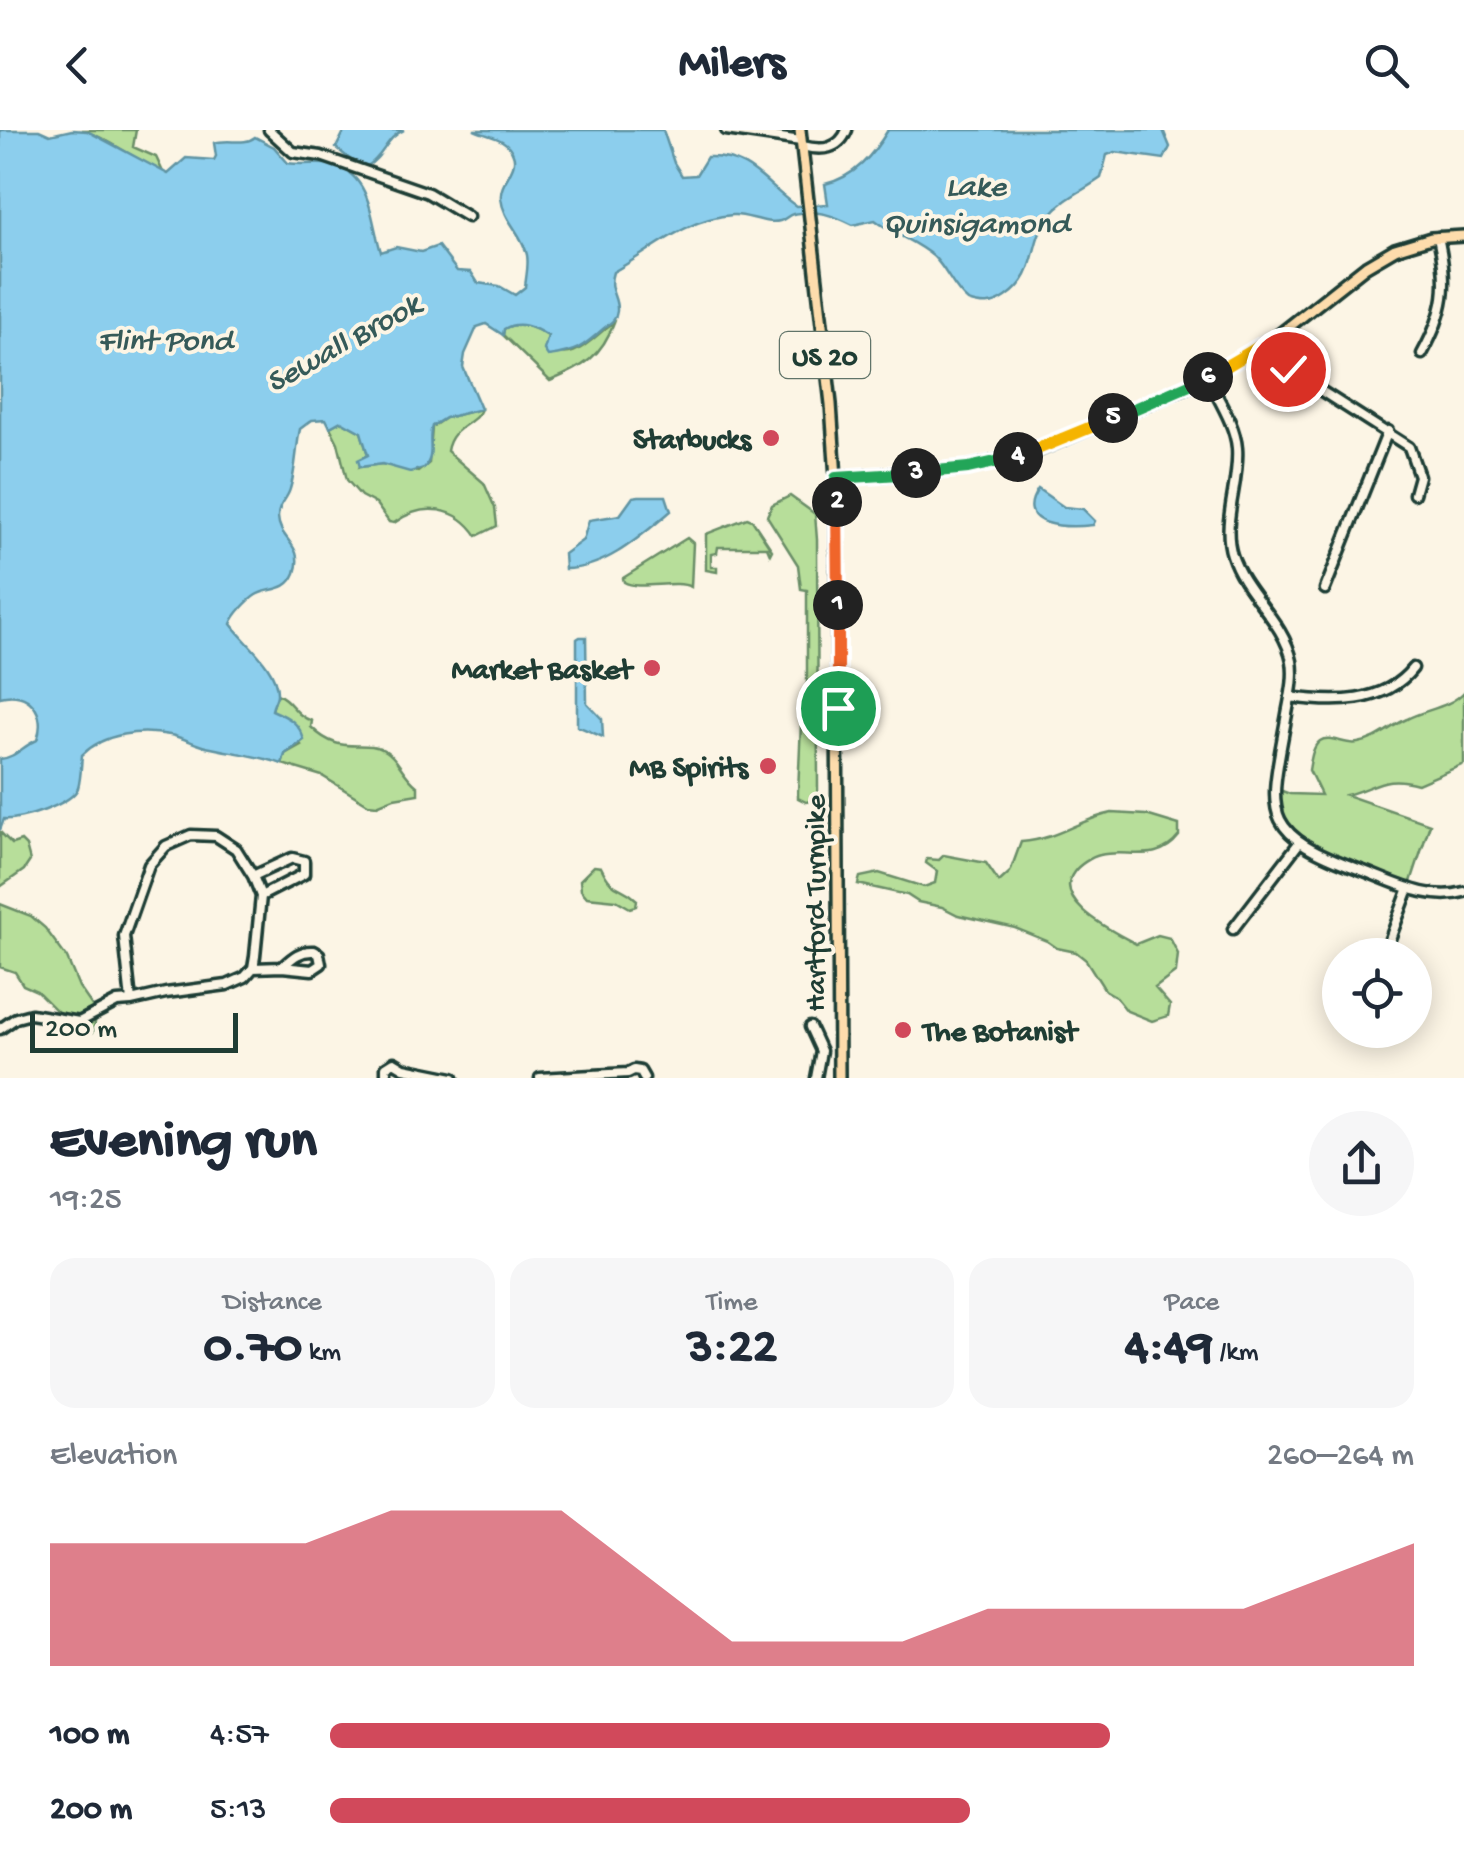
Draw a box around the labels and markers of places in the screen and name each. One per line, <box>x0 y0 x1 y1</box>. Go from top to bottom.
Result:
pin <box>1246 327 1331 412</box>
pin: 6 <box>1183 352 1233 402</box>
pin: 5 <box>1088 393 1138 443</box>
place label: Starbucks <box>633 425 753 460</box>
marker: Starbucks <box>760 427 782 449</box>
pin: 4 <box>993 432 1043 482</box>
pin: 3 <box>891 448 941 498</box>
pin: 2 <box>812 477 862 527</box>
pin: 1 <box>813 580 863 630</box>
place label: Market Basket <box>452 655 635 690</box>
marker: Market Basket <box>641 657 663 679</box>
pin <box>796 666 881 751</box>
place label: MB Spirits <box>629 753 750 788</box>
marker: MB Spirits <box>757 755 779 777</box>
place label: The Botanist <box>921 1017 1080 1052</box>
marker: The Botanist <box>892 1019 914 1041</box>

